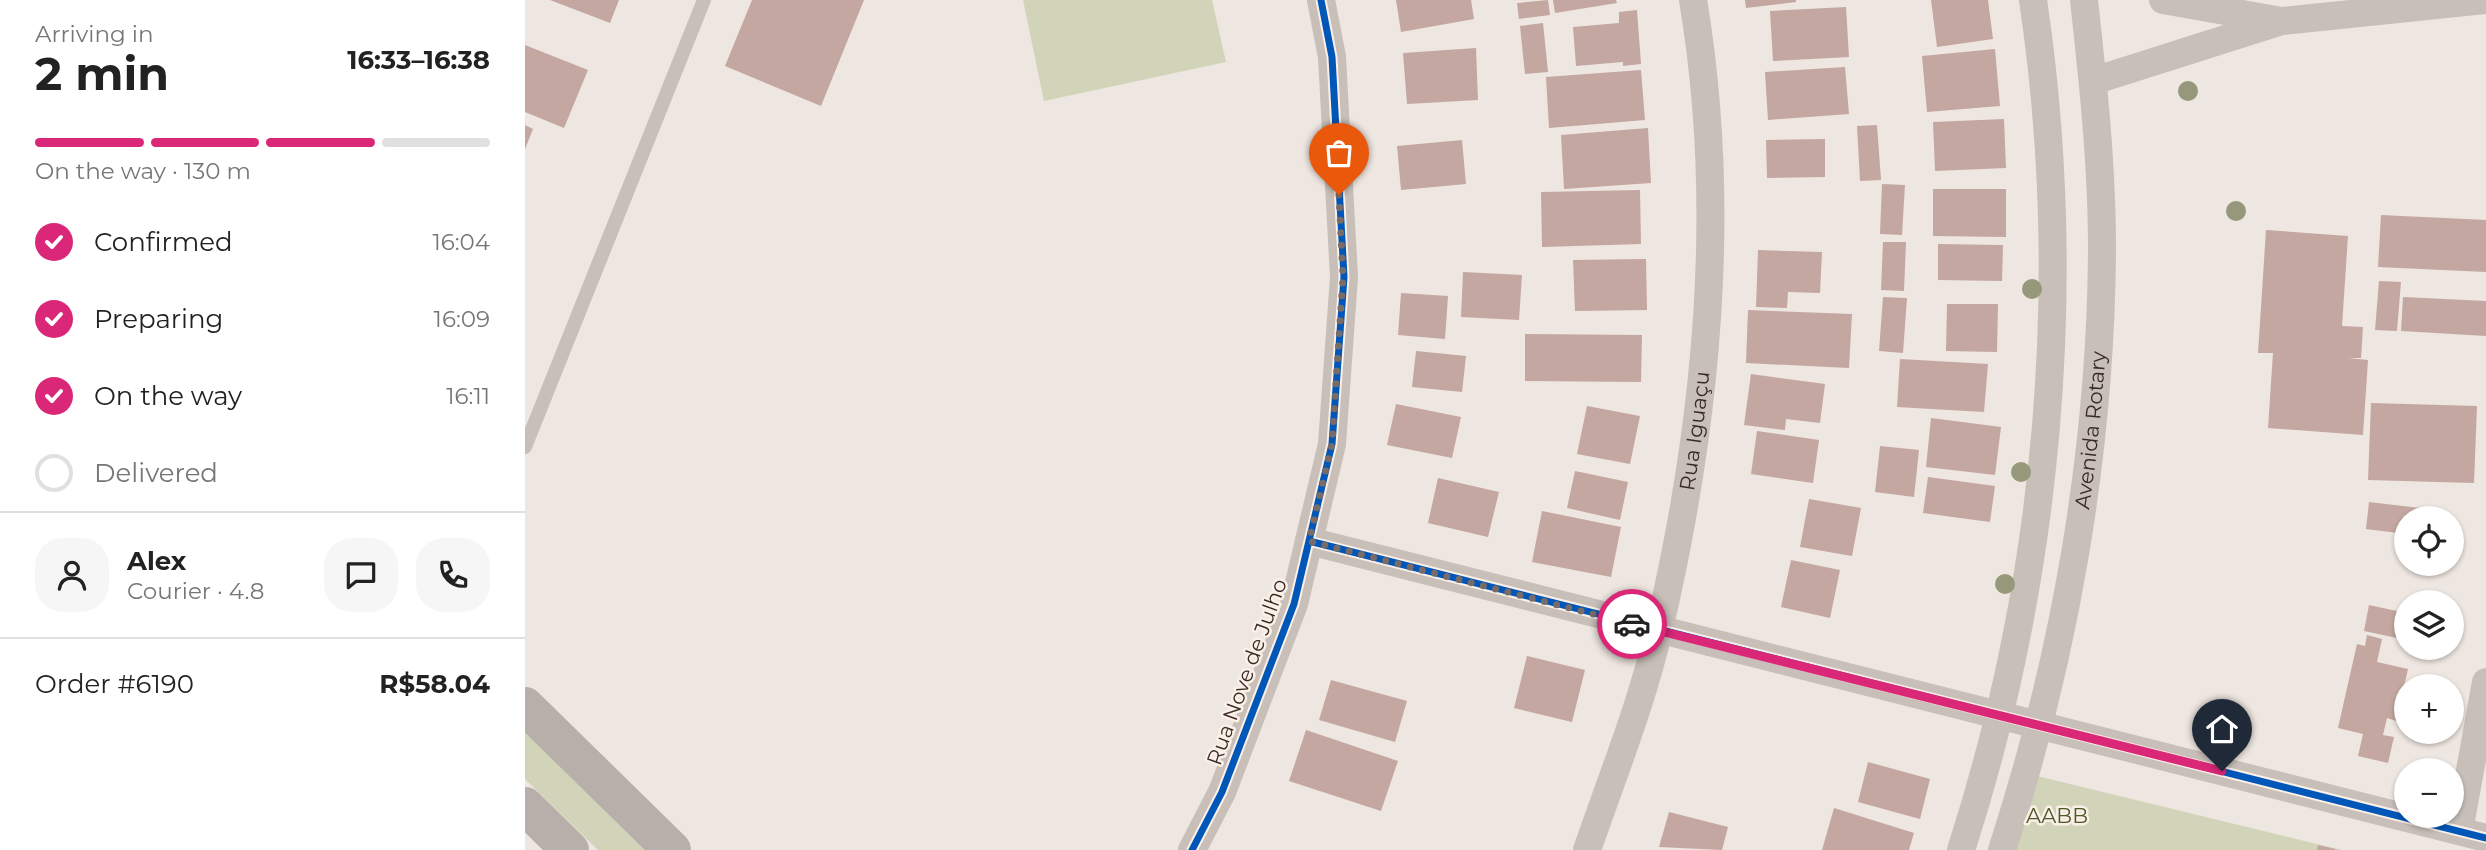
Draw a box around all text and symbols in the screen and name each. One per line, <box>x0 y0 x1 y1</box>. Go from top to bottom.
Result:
text: Arriving in <box>35 20 154 48</box>
text: 16:33–16:38 <box>347 44 490 76</box>
text: 2 min <box>35 45 169 102</box>
pin <box>1309 123 1369 195</box>
icon: bag <box>1320 134 1358 172</box>
text: On the way · 130 m <box>35 157 251 185</box>
icon: check <box>35 223 73 261</box>
text: Confirmed <box>94 226 233 258</box>
text: 16:04 <box>432 228 490 256</box>
icon: check <box>35 300 73 338</box>
text: Preparing <box>94 303 223 335</box>
text: 16:09 <box>434 305 490 333</box>
street label: Avenida Rotary <box>2069 350 2111 511</box>
street label: Rua Iguaçu <box>1674 370 1715 492</box>
icon: check <box>35 377 73 415</box>
text: On the way <box>94 380 242 412</box>
text: 16:11 <box>446 382 490 410</box>
text: Delivered <box>94 457 218 489</box>
map controls <box>2394 506 2464 828</box>
button: locate <box>2394 506 2464 576</box>
button: person <box>35 538 109 612</box>
button: chat <box>324 538 398 612</box>
button: phone <box>416 538 490 612</box>
text: Alex <box>127 545 186 577</box>
street label: Rua Nove de Julho <box>1201 575 1292 768</box>
text: Courier · 4.8 <box>127 577 264 605</box>
courier <box>1597 589 1667 659</box>
button: layers <box>2394 590 2464 660</box>
icon: car <box>1613 605 1651 643</box>
text: Order #6190 <box>35 668 194 700</box>
text: R$58.04 <box>379 668 490 700</box>
button: + <box>2394 674 2464 744</box>
pin <box>2192 699 2252 771</box>
icon: home <box>2203 710 2241 748</box>
button: − <box>2394 758 2464 828</box>
park label: AABB <box>2026 803 2088 828</box>

